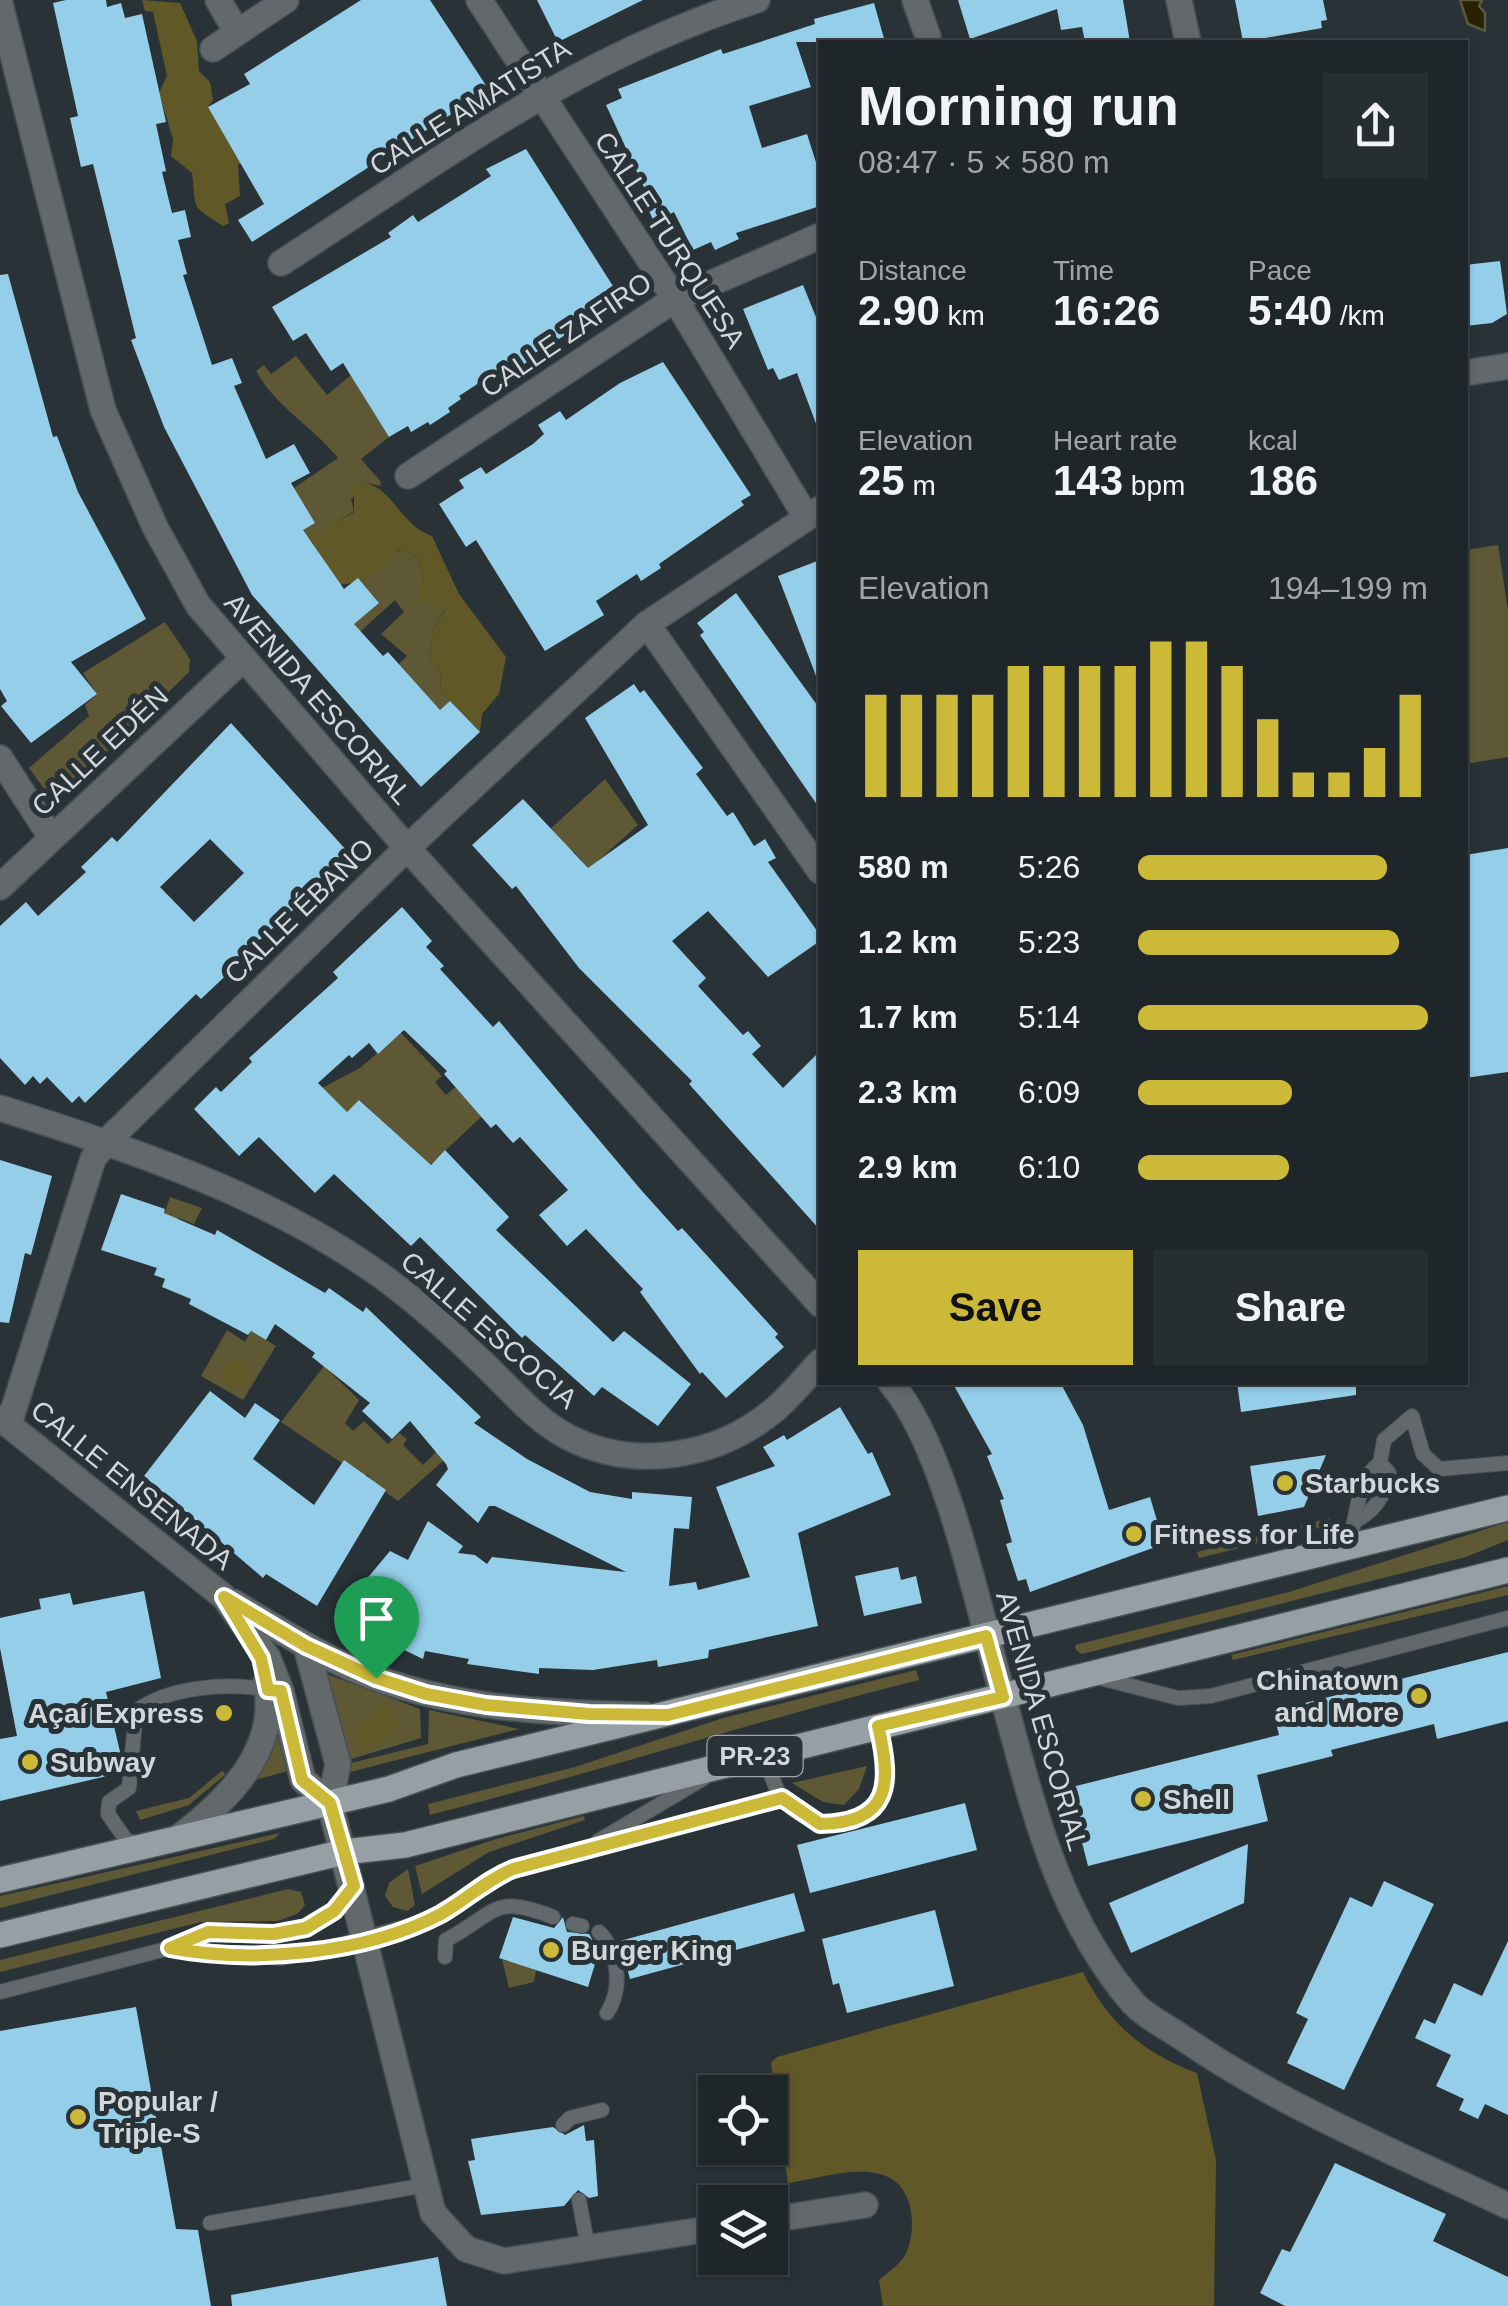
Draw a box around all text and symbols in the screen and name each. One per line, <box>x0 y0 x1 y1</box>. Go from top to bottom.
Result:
street label: CALLE AMATISTA <box>364 33 576 181</box>
button: share <box>1323 73 1428 178</box>
text: Morning run <box>858 75 1179 137</box>
street label: CALLE TURQUESA <box>588 126 752 354</box>
text: 08:47 · 5 × 580 m <box>858 144 1110 180</box>
text: Distance <box>858 255 967 286</box>
text: Time <box>1053 255 1114 286</box>
text: Pace <box>1248 255 1312 286</box>
street label: CALLE ZAFIRO <box>475 266 657 404</box>
text: 2.90 <box>858 287 940 334</box>
text: 16:26 <box>1053 287 1160 334</box>
text: 5:40 <box>1248 287 1332 334</box>
text: km <box>940 300 985 331</box>
text: /km <box>1332 300 1385 331</box>
text: Elevation <box>858 425 973 456</box>
text: Heart rate <box>1053 425 1178 456</box>
text: kcal <box>1248 425 1298 456</box>
text: 25 <box>858 457 905 504</box>
text: 143 <box>1053 457 1123 504</box>
text: 186 <box>1248 457 1318 504</box>
text: m <box>905 470 936 501</box>
text: bpm <box>1123 470 1185 501</box>
text: Elevation <box>858 570 990 606</box>
text: 194–199 m <box>1268 570 1428 606</box>
street label: AVENIDA ESCORIAL <box>218 587 418 811</box>
street label: CALLE EDÉN <box>26 680 174 822</box>
street label: CALLE ÉBANO <box>218 832 380 990</box>
text: 580 m <box>858 849 949 885</box>
text: 5:26 <box>1018 849 1080 885</box>
text: 1.2 km <box>858 924 958 960</box>
text: 5:23 <box>1018 924 1080 960</box>
text: 1.7 km <box>858 999 958 1035</box>
text: 5:14 <box>1018 999 1080 1035</box>
text: 2.3 km <box>858 1074 958 1110</box>
text: 6:09 <box>1018 1074 1080 1110</box>
text: 2.9 km <box>858 1149 958 1185</box>
text: 6:10 <box>1018 1149 1080 1185</box>
street label: CALLE ESCOCIA <box>395 1245 583 1415</box>
button: Save <box>858 1250 1133 1365</box>
button: Share <box>1153 1250 1428 1365</box>
street label: CALLE ENSENADA <box>25 1394 239 1576</box>
place label: Starbucks <box>1305 1468 1440 1499</box>
marker: Starbucks <box>1274 1472 1296 1494</box>
place label: Fitness for Life <box>1154 1519 1355 1550</box>
marker: Fitness for Life <box>1123 1523 1145 1545</box>
pin <box>334 1576 419 1679</box>
street label: AVENIDA ESCORIAL <box>990 1588 1094 1854</box>
icon: arrive <box>349 1591 404 1646</box>
place label: Chinatown and More <box>1256 1665 1399 1728</box>
marker: Chinatown and More <box>1408 1685 1430 1707</box>
place label: Açaí Express <box>28 1698 204 1729</box>
marker: Açaí Express <box>213 1702 235 1724</box>
road number: PR-23 <box>708 1736 802 1776</box>
place label: Subway <box>50 1747 156 1778</box>
marker: Subway <box>19 1751 41 1773</box>
place label: Shell <box>1163 1784 1230 1815</box>
marker: Shell <box>1132 1788 1154 1810</box>
place label: Burger King <box>571 1935 733 1966</box>
marker: Burger King <box>540 1939 562 1961</box>
map controls <box>698 2075 788 2275</box>
button: locate <box>698 2075 788 2165</box>
place label: Popular / Triple-S <box>98 2086 218 2149</box>
marker: Popular / Triple-S <box>67 2106 89 2128</box>
button: layers <box>698 2185 788 2275</box>

